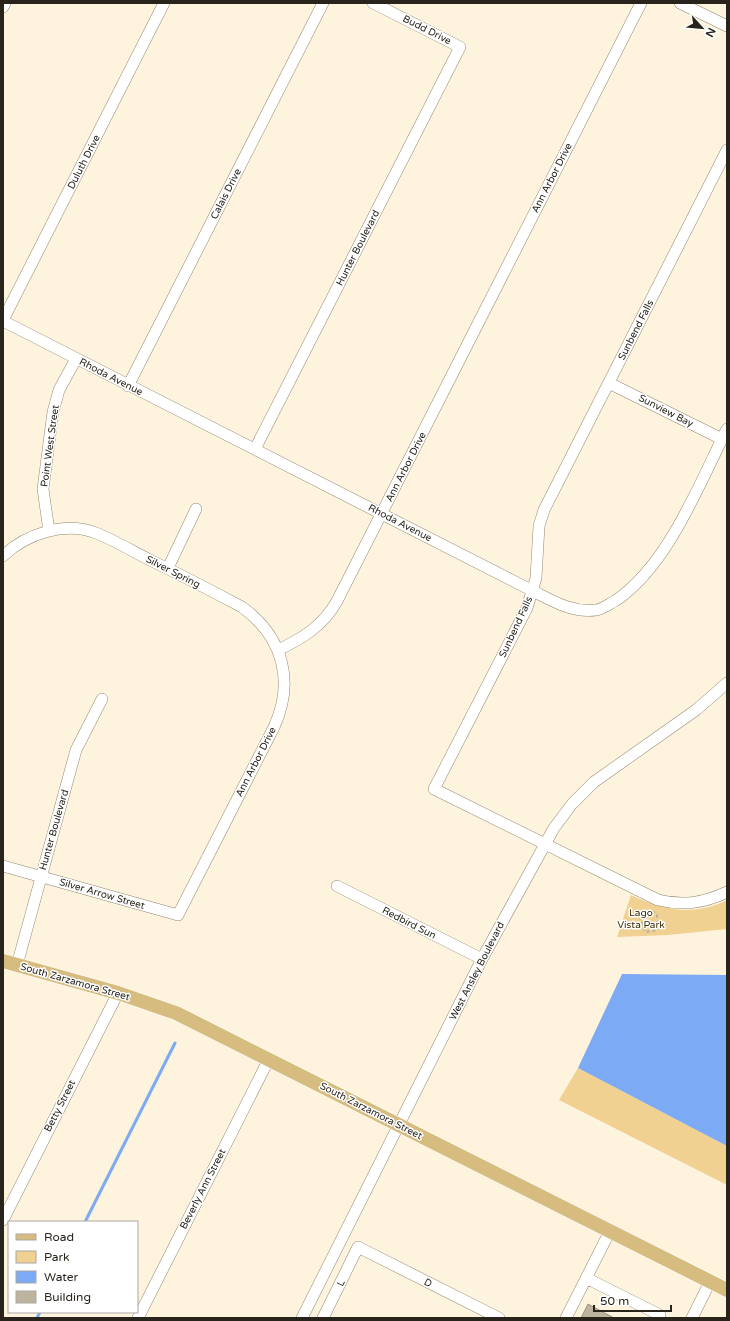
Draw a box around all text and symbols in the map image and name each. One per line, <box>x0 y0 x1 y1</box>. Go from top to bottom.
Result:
north arrow <box>682 8 722 48</box>
street label: Budd Drive <box>401 13 454 47</box>
text: N <box>703 25 718 39</box>
street label: Duluth Drive <box>65 133 103 191</box>
street label: Ann Arbor Drive <box>529 141 575 215</box>
street label: Calais Drive <box>208 166 244 221</box>
street label: Hunter Boulevard <box>334 208 382 288</box>
street label: Sunbend Falls <box>616 298 656 362</box>
street label: Rhoda Avenue <box>77 356 145 398</box>
street label: Sunview Bay <box>637 392 696 430</box>
street label: Point West Street <box>38 404 62 488</box>
street label: Ann Arbor Drive <box>383 430 429 504</box>
street label: Rhoda Avenue <box>366 502 434 544</box>
street label: Silver Spring <box>144 553 202 591</box>
street label: Sunbend Falls <box>497 594 535 659</box>
street label: Ann Arbor Drive <box>233 725 279 799</box>
street label: Hunter Boulevard <box>37 788 71 872</box>
street label: Silver Arrow Street <box>58 876 146 912</box>
street label: Redbird Sun <box>380 904 438 942</box>
park label: Lago Vista Park <box>617 907 665 931</box>
street label: West Ansley Boulevard <box>447 920 507 1022</box>
street label: South Zarzamora Street <box>19 961 131 1003</box>
street label: Betty Street <box>42 1078 78 1134</box>
street label: South Zarzamora Street <box>318 1080 424 1142</box>
street label: Beverly Ann Street <box>178 1147 228 1231</box>
legend <box>8 1221 138 1313</box>
text: Road <box>44 1230 74 1244</box>
text: Park <box>44 1250 70 1264</box>
text: Water <box>44 1270 79 1284</box>
street label: D <box>422 1276 434 1290</box>
street label: L <box>334 1278 348 1288</box>
scale bar <box>594 1287 671 1313</box>
text: Building <box>44 1290 91 1304</box>
text: 50 m <box>600 1294 629 1308</box>

